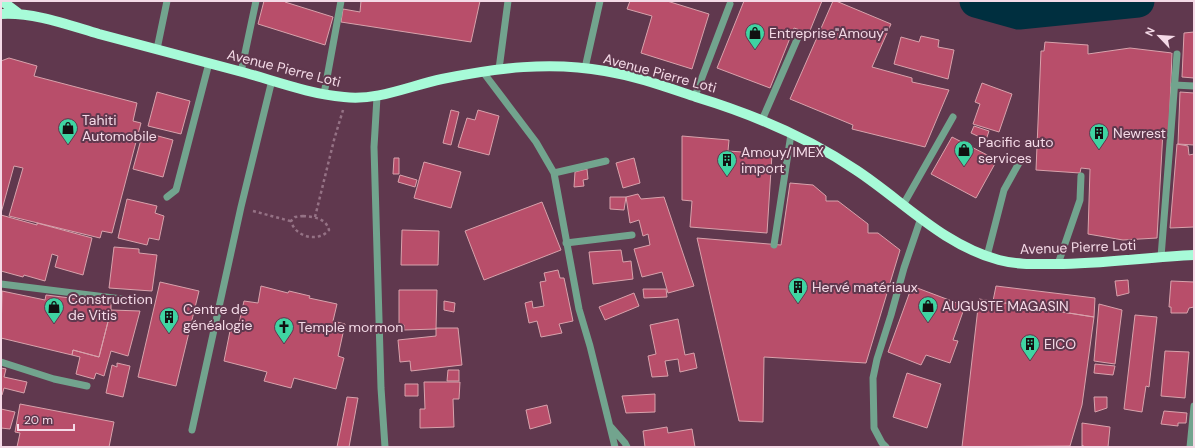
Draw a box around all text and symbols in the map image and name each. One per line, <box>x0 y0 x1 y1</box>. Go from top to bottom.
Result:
north arrow <box>1139 16 1179 56</box>
shop icon: Entreprise"Amouy" <box>744 22 766 50</box>
place label: Entreprise"Amouy" <box>769 24 888 42</box>
text: N <box>1142 25 1158 38</box>
street label: Avenue Pierre Loti <box>225 45 343 91</box>
street label: Avenue Pierre Loti <box>601 49 719 97</box>
place label: Tahiti Automobile <box>82 111 157 145</box>
shop icon: Tahiti Automobile <box>57 117 79 145</box>
building icon: Newrest <box>1088 122 1110 150</box>
place label: Newrest <box>1113 124 1166 142</box>
place label: Pacific auto services <box>978 133 1054 167</box>
shop icon: Pacific auto services <box>953 139 975 167</box>
place label: Amouy/IMEX import <box>741 143 824 177</box>
building icon: Amouy/IMEX import <box>716 149 738 177</box>
street label: Avenue Pierre Loti <box>1019 236 1137 258</box>
building icon: Hervé matériaux <box>787 276 809 304</box>
place label: Hervé matériaux <box>812 278 918 296</box>
place label: Construction de Vitis <box>68 290 153 324</box>
shop icon: AUGUSTE MAGASIN <box>917 295 939 323</box>
shop icon: Construction de Vitis <box>43 296 65 324</box>
place label: AUGUSTE MAGASIN <box>942 297 1069 315</box>
place label: Centre de généalogie <box>183 300 252 334</box>
building icon: Centre de généalogie <box>158 306 180 334</box>
church icon: Temple mormon <box>273 316 295 344</box>
place label: Temple mormon <box>298 318 403 336</box>
building icon: EICO <box>1019 333 1041 361</box>
place label: EICO <box>1044 335 1076 353</box>
scale bar <box>18 406 74 432</box>
text: 20 m <box>24 412 53 428</box>

